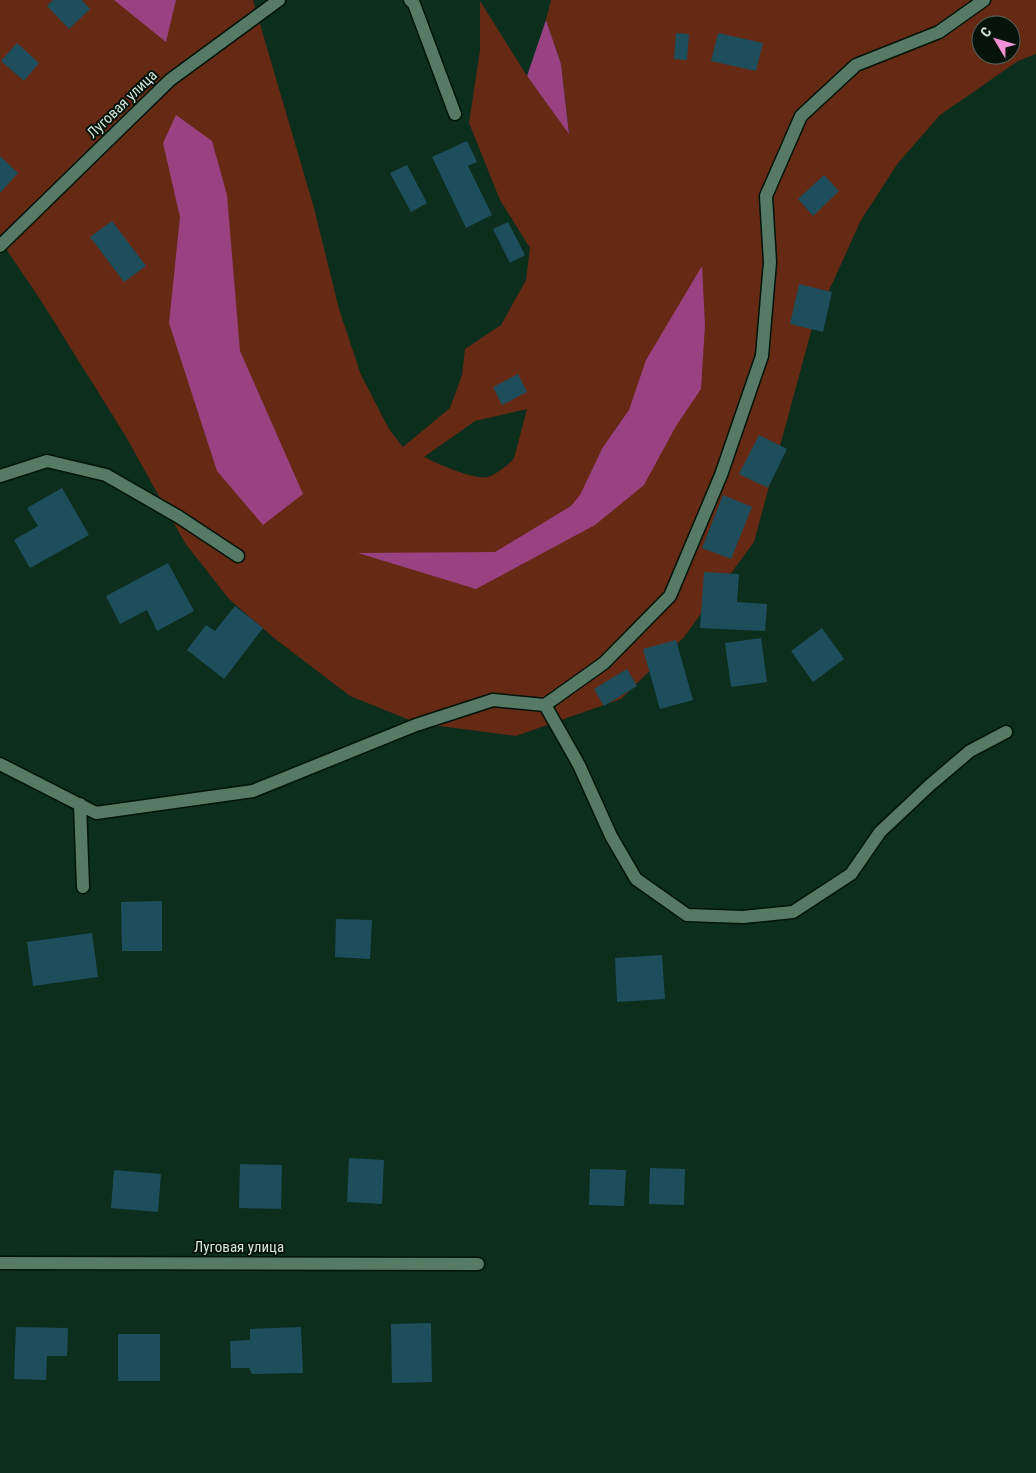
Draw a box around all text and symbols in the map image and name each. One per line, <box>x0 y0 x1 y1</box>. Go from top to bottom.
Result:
north arrow <box>971 15 1021 65</box>
text: С <box>977 24 995 40</box>
street label: Луговая улица <box>83 66 161 142</box>
street label: Луговая улица <box>194 1238 284 1256</box>

